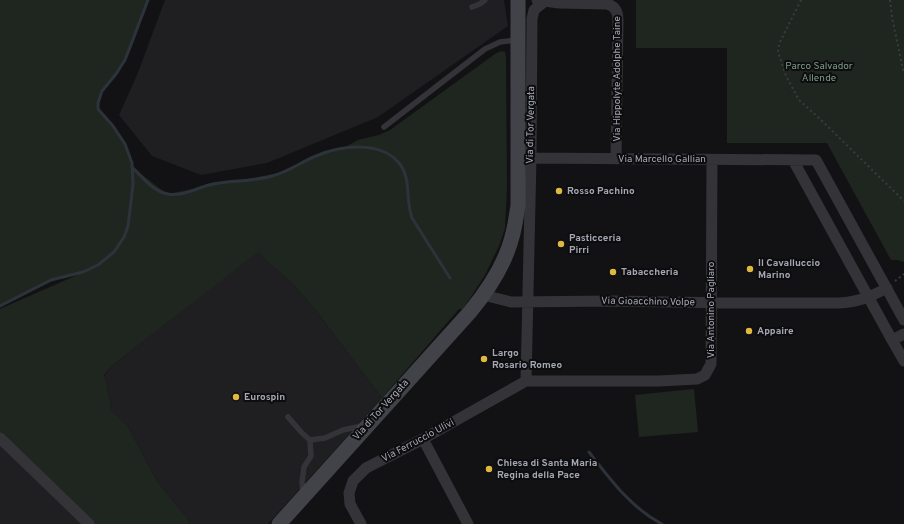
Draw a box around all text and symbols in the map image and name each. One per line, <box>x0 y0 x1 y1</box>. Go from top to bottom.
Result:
street label: Via Hippolyte Adolphe Taine <box>611 16 624 142</box>
park label: Parco Salvador Allende <box>785 60 853 85</box>
street label: Via di Tor Vergata <box>524 86 538 164</box>
street label: Via Marcello Gallian <box>618 153 706 166</box>
place label: Rosso Pachino <box>567 185 635 198</box>
marker: Rosso Pachino <box>554 186 564 196</box>
place label: Pasticceria Pirri <box>569 232 621 257</box>
marker: Pasticceria Pirri <box>556 239 566 249</box>
place label: Il Cavalluccio Marino <box>758 257 820 282</box>
street label: Via Antonino Pagliaro <box>705 261 718 358</box>
marker: Il Cavalluccio Marino <box>745 264 755 274</box>
place label: Tabaccheria <box>621 266 678 279</box>
marker: Tabaccheria <box>608 267 618 277</box>
street label: Via Gioacchino Volpe <box>601 295 695 309</box>
place label: Appaire <box>757 325 794 338</box>
marker: Appaire <box>744 326 754 336</box>
place label: Largo Rosario Romeo <box>492 347 562 372</box>
marker: Largo Rosario Romeo <box>479 354 489 364</box>
street label: Via di Tor Vergata <box>350 377 412 443</box>
place label: Eurospin <box>244 391 285 404</box>
marker: Eurospin <box>231 392 241 402</box>
street label: Via Ferruccio Ulivi <box>379 416 457 466</box>
place label: Chiesa di Santa Maria Regina della Pace <box>497 457 597 482</box>
marker: Chiesa di Santa Maria Regina della Pace <box>484 464 494 474</box>

